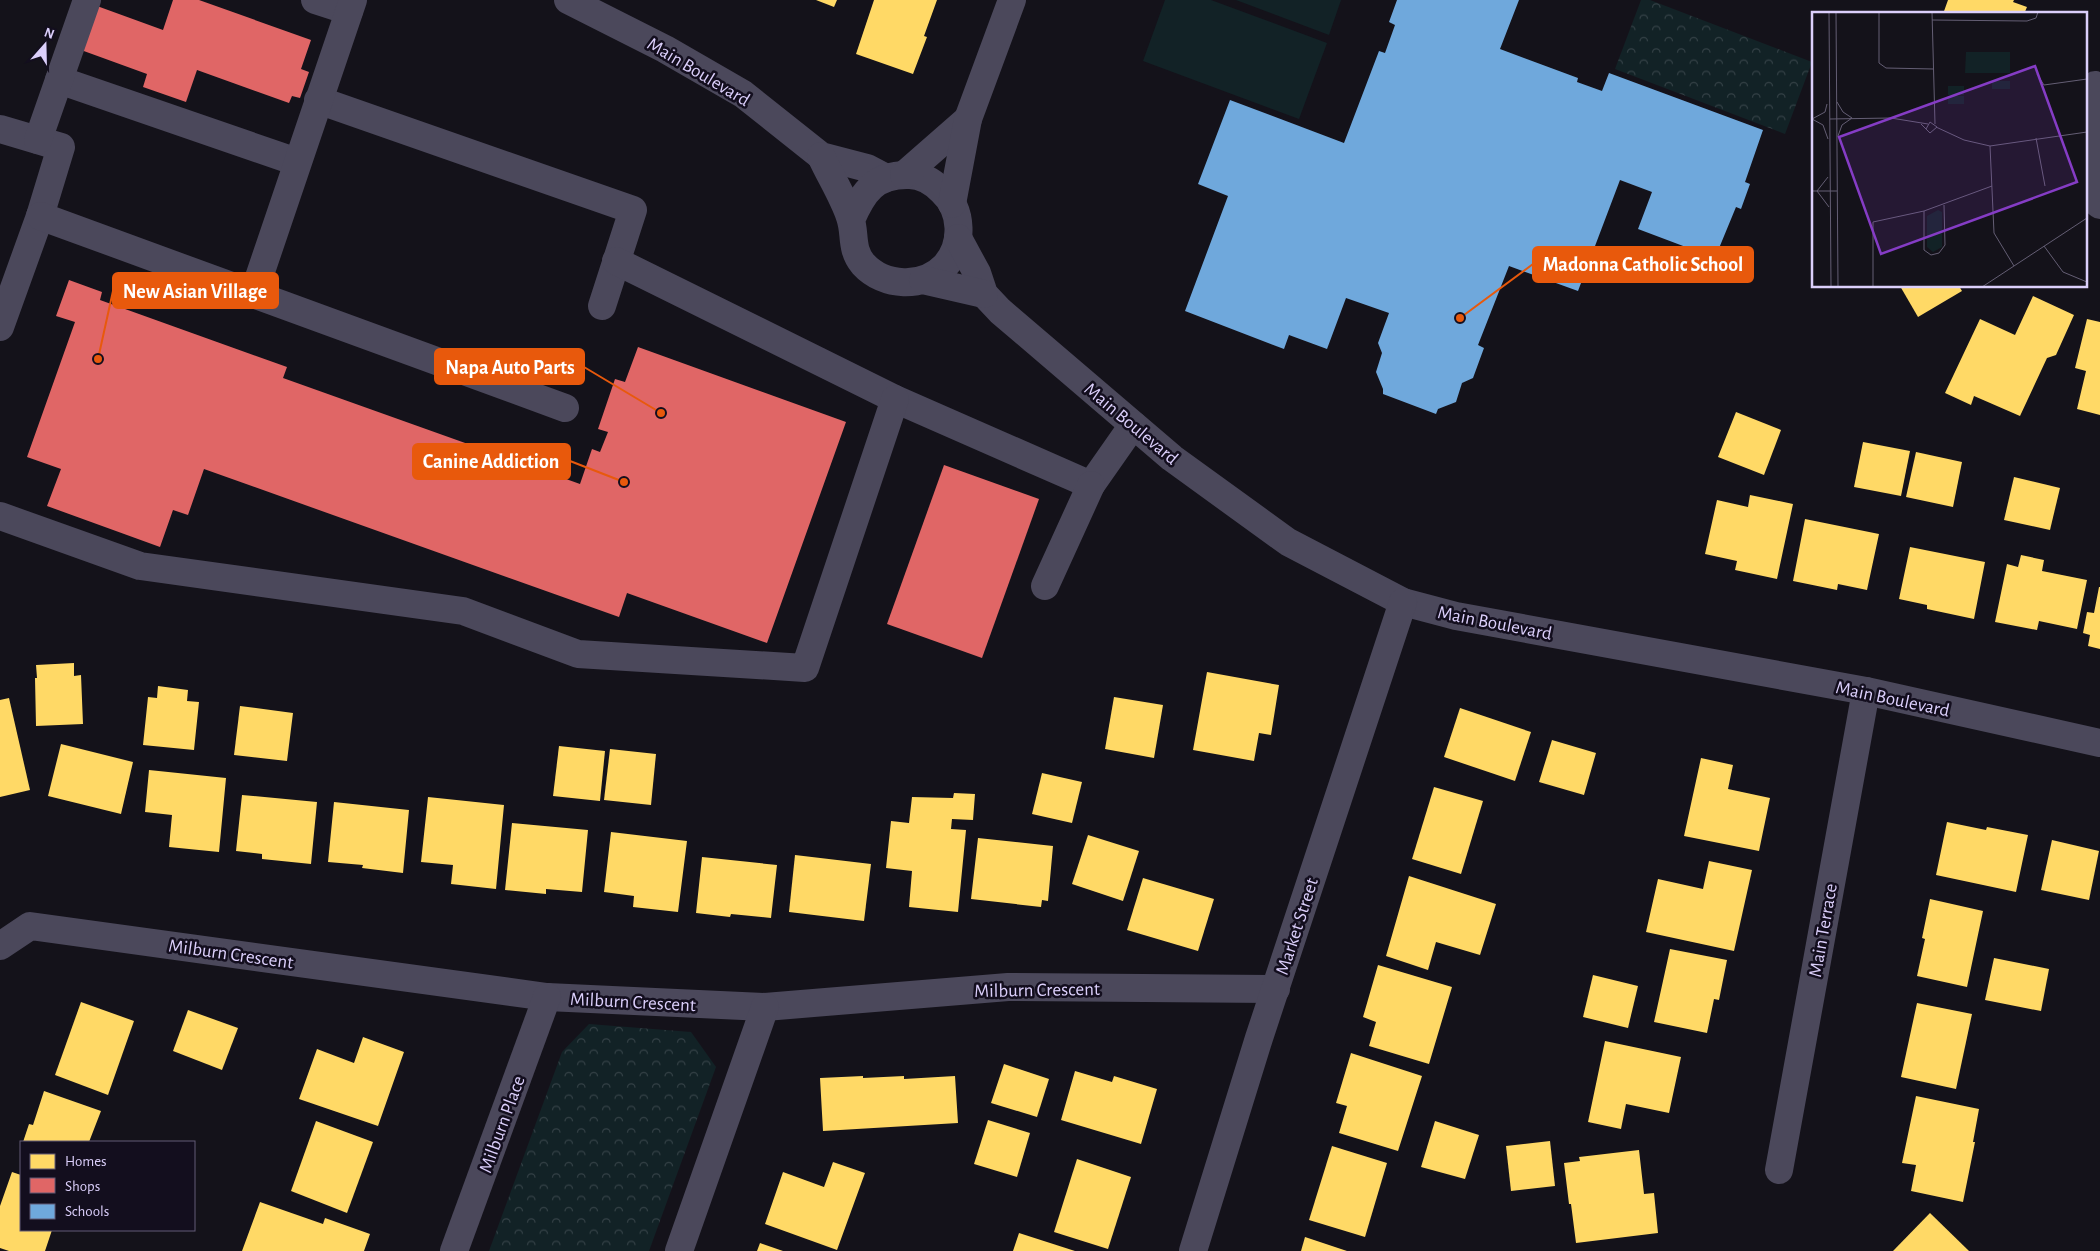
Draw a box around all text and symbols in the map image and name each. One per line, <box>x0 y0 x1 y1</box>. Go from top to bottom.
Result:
inset map <box>1812 12 2088 288</box>
north arrow <box>20 20 70 70</box>
text: N <box>42 25 56 42</box>
street label: Main Boulevard <box>644 34 753 110</box>
callout: Madonna Catholic School <box>1533 247 1753 282</box>
text: Madonna Catholic School <box>1543 255 1743 275</box>
callout: New Asian Village <box>113 273 278 308</box>
text: New Asian Village <box>123 282 267 302</box>
callout: Napa Auto Parts <box>435 349 584 384</box>
text: Napa Auto Parts <box>445 358 575 378</box>
street label: Main Boulevard <box>1081 380 1182 469</box>
callout: Canine Addiction <box>413 444 570 479</box>
text: Canine Addiction <box>423 452 559 472</box>
street label: Main Boulevard <box>1436 603 1554 644</box>
street label: Main Boulevard <box>1834 678 1951 721</box>
street label: Market Street <box>1273 876 1322 977</box>
street label: Main Terrace <box>1806 882 1841 979</box>
street label: Milburn Crescent <box>167 936 294 973</box>
street label: Milburn Crescent <box>974 980 1100 1001</box>
street label: Milburn Crescent <box>570 990 696 1015</box>
street label: Milburn Place <box>476 1073 529 1176</box>
legend <box>20 1141 195 1231</box>
text: Homes <box>65 1154 107 1169</box>
text: Shops <box>65 1179 100 1194</box>
text: Schools <box>65 1204 109 1219</box>

